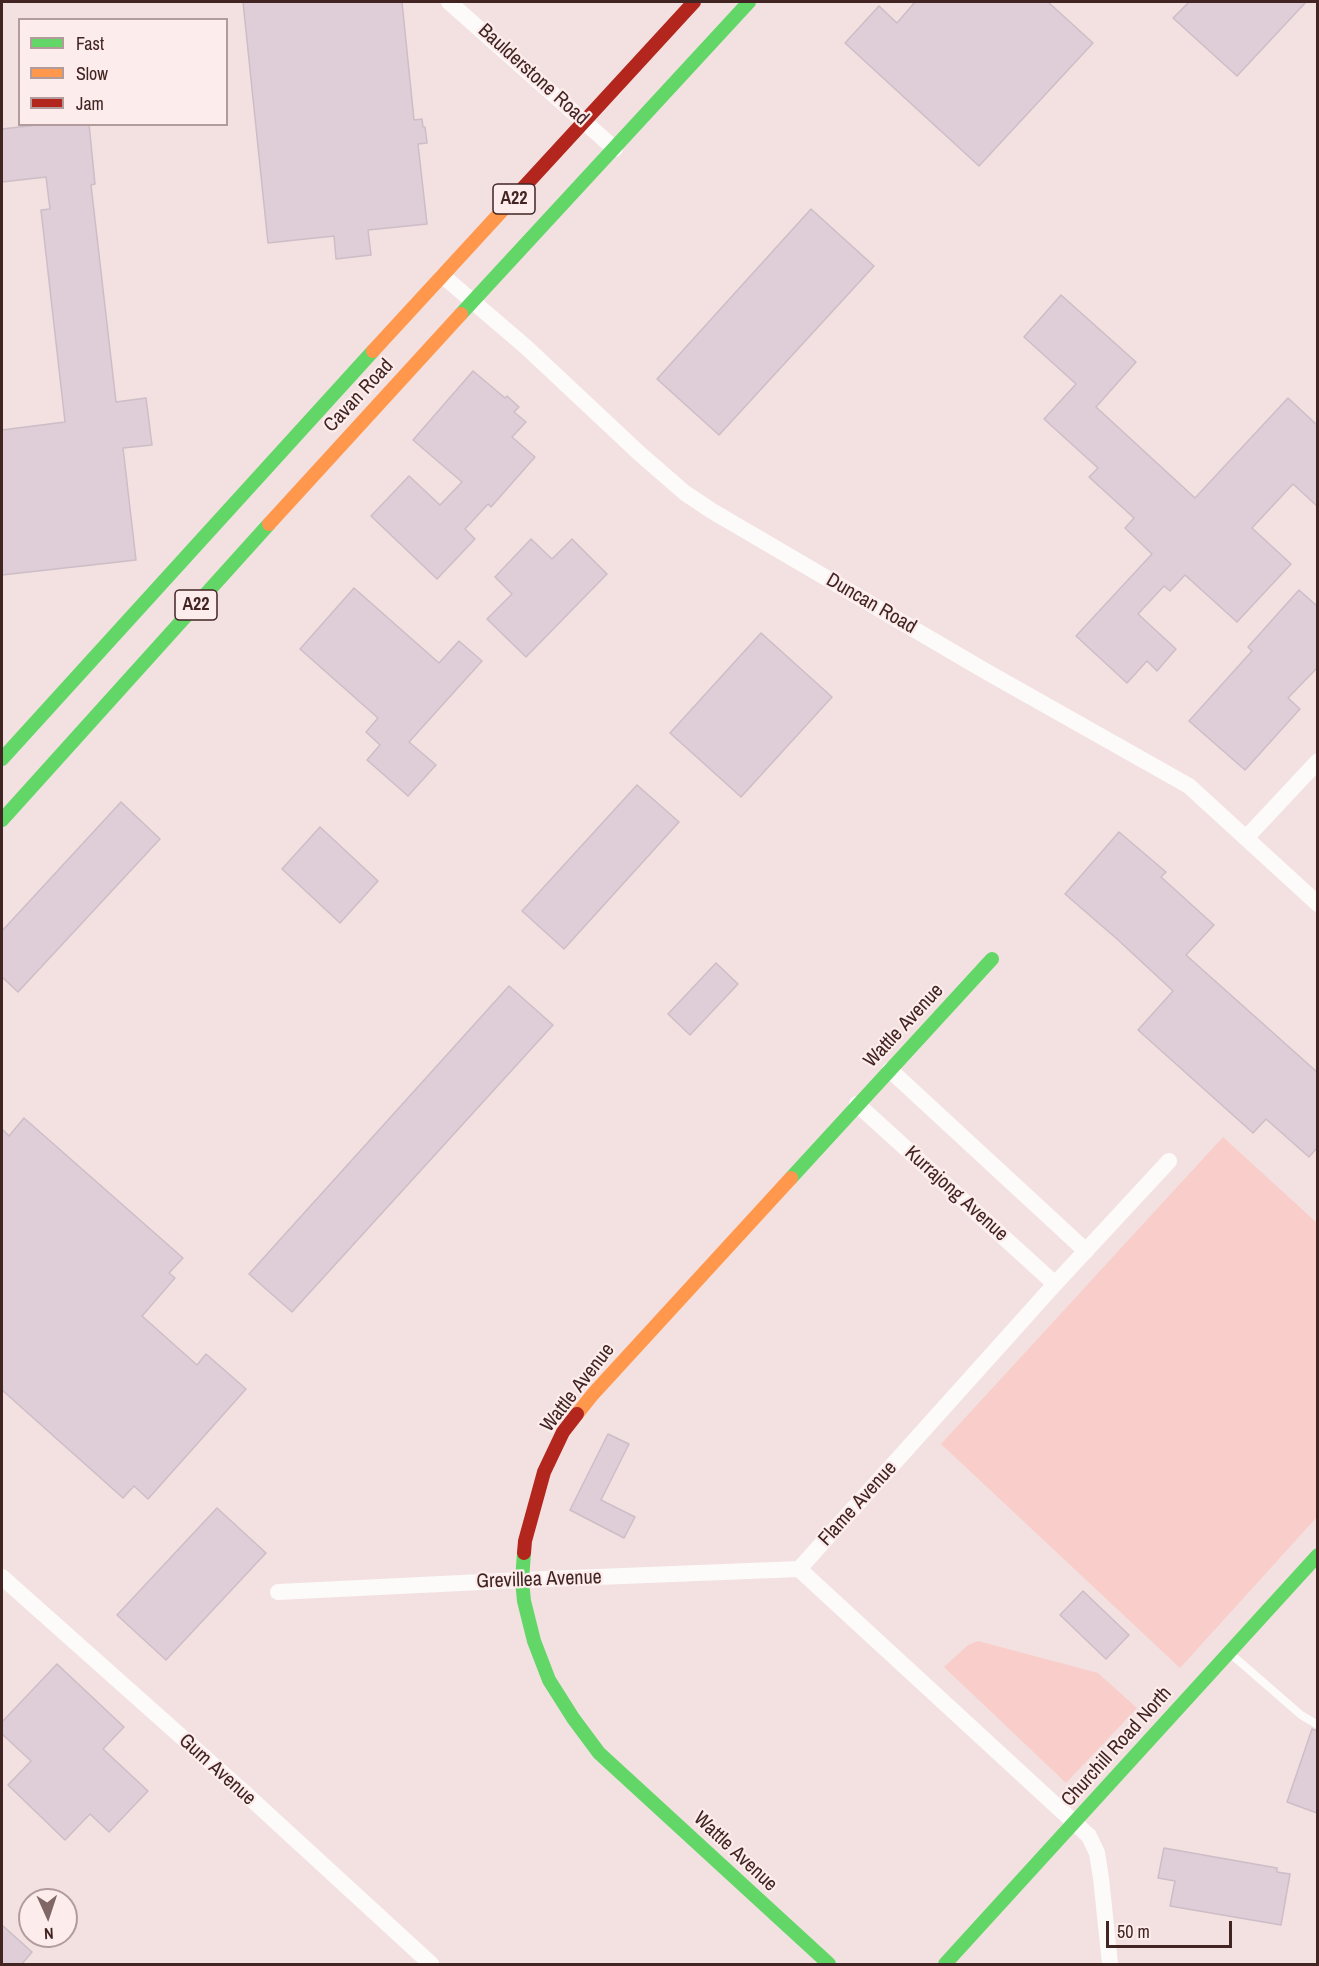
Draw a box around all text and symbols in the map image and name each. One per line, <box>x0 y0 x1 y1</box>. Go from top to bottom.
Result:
legend <box>18 18 228 126</box>
street label: Baulderstone Road <box>473 19 593 131</box>
text: Fast <box>76 31 104 56</box>
text: Slow <box>76 61 108 86</box>
text: Jam <box>76 91 104 116</box>
road number: A22 <box>493 184 535 214</box>
street label: Cavan Road <box>319 354 399 438</box>
street label: Duncan Road <box>822 569 920 639</box>
road number: A22 <box>175 590 217 620</box>
street label: Wattle Avenue <box>859 979 949 1073</box>
street label: Kurrajong Avenue <box>899 1141 1013 1247</box>
street label: Wattle Avenue <box>536 1339 620 1437</box>
street label: Flame Avenue <box>814 1457 902 1551</box>
street label: Grevillea Avenue <box>476 1566 602 1594</box>
street label: Churchill Road North <box>1057 1682 1177 1812</box>
street label: Gum Avenue <box>174 1729 260 1811</box>
street label: Wattle Avenue <box>688 1807 782 1897</box>
north arrow <box>18 1888 78 1948</box>
scale bar <box>1109 1909 1235 1947</box>
text: 50 m <box>1117 1919 1150 1944</box>
text: N <box>44 1923 54 1945</box>

